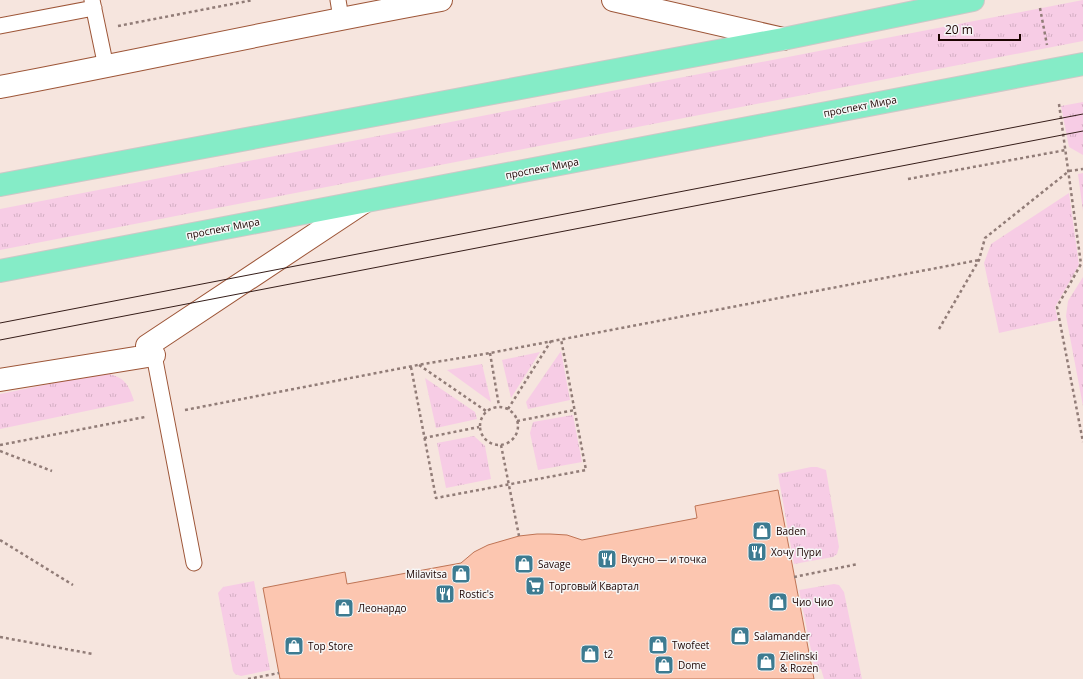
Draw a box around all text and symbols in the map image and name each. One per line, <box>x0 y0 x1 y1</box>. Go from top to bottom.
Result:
scale bar <box>939 16 1020 42</box>
text: 20 m <box>945 21 973 38</box>
street label: проспект Мира <box>822 92 898 120</box>
street label: проспект Мира <box>504 154 580 182</box>
street label: проспект Мира <box>185 214 261 242</box>
shop icon: Baden <box>751 520 773 542</box>
place label: Baden <box>776 524 806 538</box>
restaurant icon: Хочу Пури <box>746 541 768 563</box>
place label: Хочу Пури <box>771 545 821 559</box>
restaurant icon: Вкусно — и точка <box>596 548 618 570</box>
place label: Вкусно — и точка <box>621 552 706 566</box>
shop icon: Savage <box>513 553 535 575</box>
place label: Savage <box>538 557 571 571</box>
shop icon: Milavitsa <box>450 563 472 585</box>
place label: Milavitsa <box>406 567 447 581</box>
supermarket icon: Торговый Квартал <box>524 575 546 597</box>
place label: Торговый Квартал <box>549 579 639 593</box>
restaurant icon: Rostiс's <box>434 583 456 605</box>
place label: Rostiс's <box>459 587 494 601</box>
shop icon: Чио Чио <box>767 591 789 613</box>
place label: Чио Чио <box>792 595 833 609</box>
shop icon: Леонардо <box>333 597 355 619</box>
place label: Леонардо <box>358 601 406 615</box>
shop icon: Salamander <box>729 625 751 647</box>
place label: Salamander <box>754 629 810 643</box>
shop icon: Twofeet <box>647 634 669 656</box>
shop icon: Top Store <box>283 635 305 657</box>
place label: Twofeet <box>672 638 710 652</box>
place label: Top Store <box>308 639 353 653</box>
shop icon: t2 <box>579 643 601 665</box>
place label: t2 <box>604 647 614 661</box>
place label: Zielinski & Rozen <box>780 649 819 675</box>
shop icon: Zielinski & Rozen <box>755 651 777 673</box>
shop icon: Dome <box>653 654 675 676</box>
place label: Dome <box>678 658 707 672</box>

